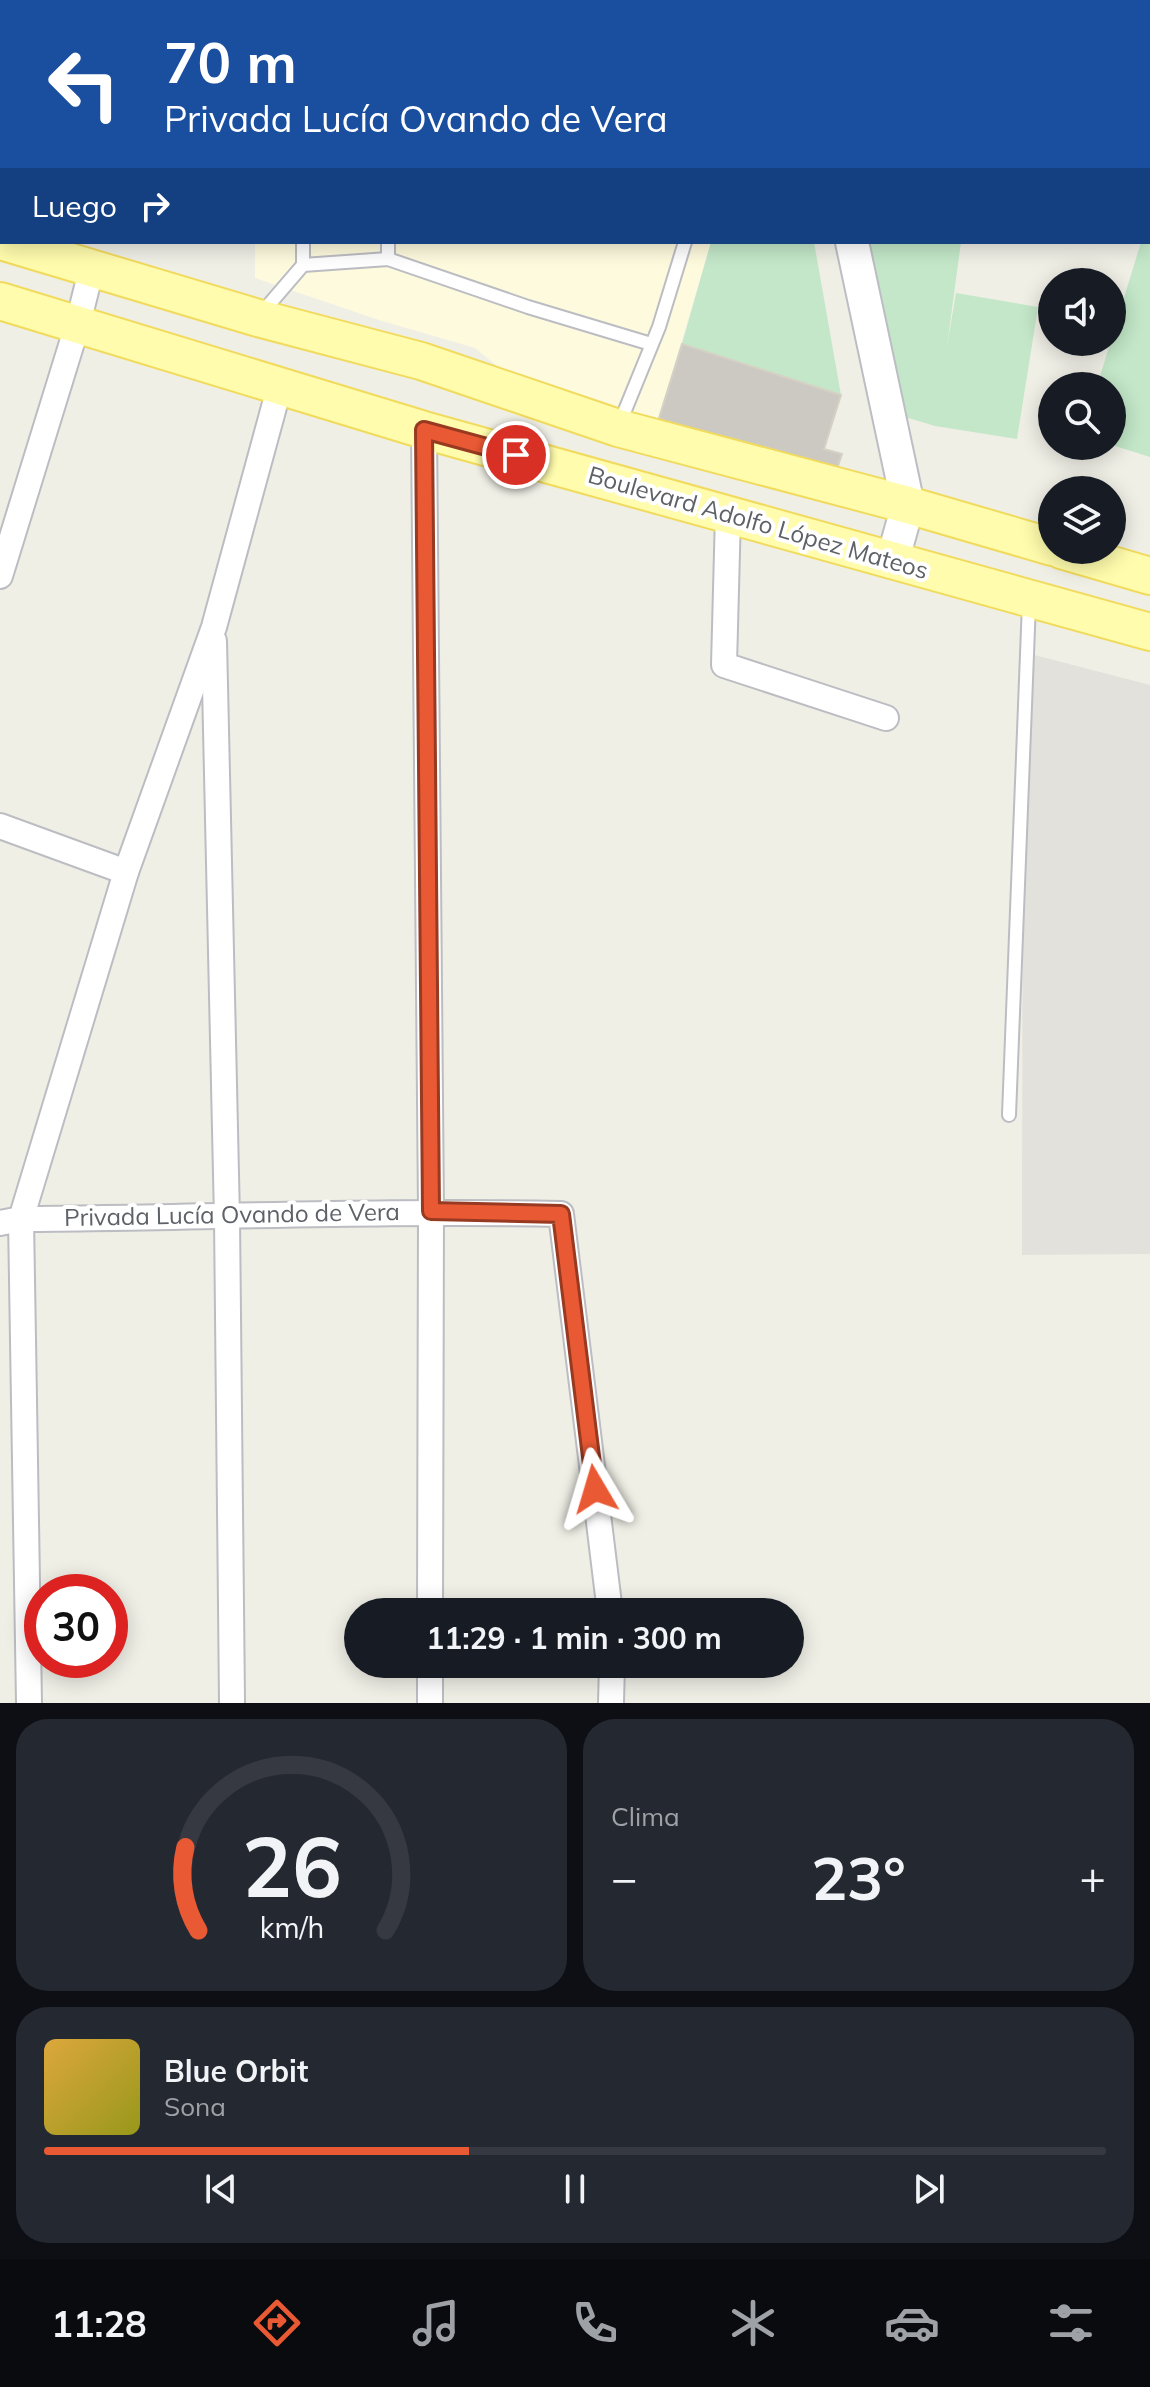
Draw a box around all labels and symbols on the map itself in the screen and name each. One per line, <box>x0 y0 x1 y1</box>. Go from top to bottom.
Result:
pin <box>482 421 550 489</box>
street label: Boulevard Adolfo López Mateos <box>585 459 932 585</box>
street label: Privada Lucía Ovando de Vera <box>64 1196 400 1232</box>
position arrow <box>553 1447 637 1531</box>
speed limit sign: 30 <box>24 1574 128 1678</box>

